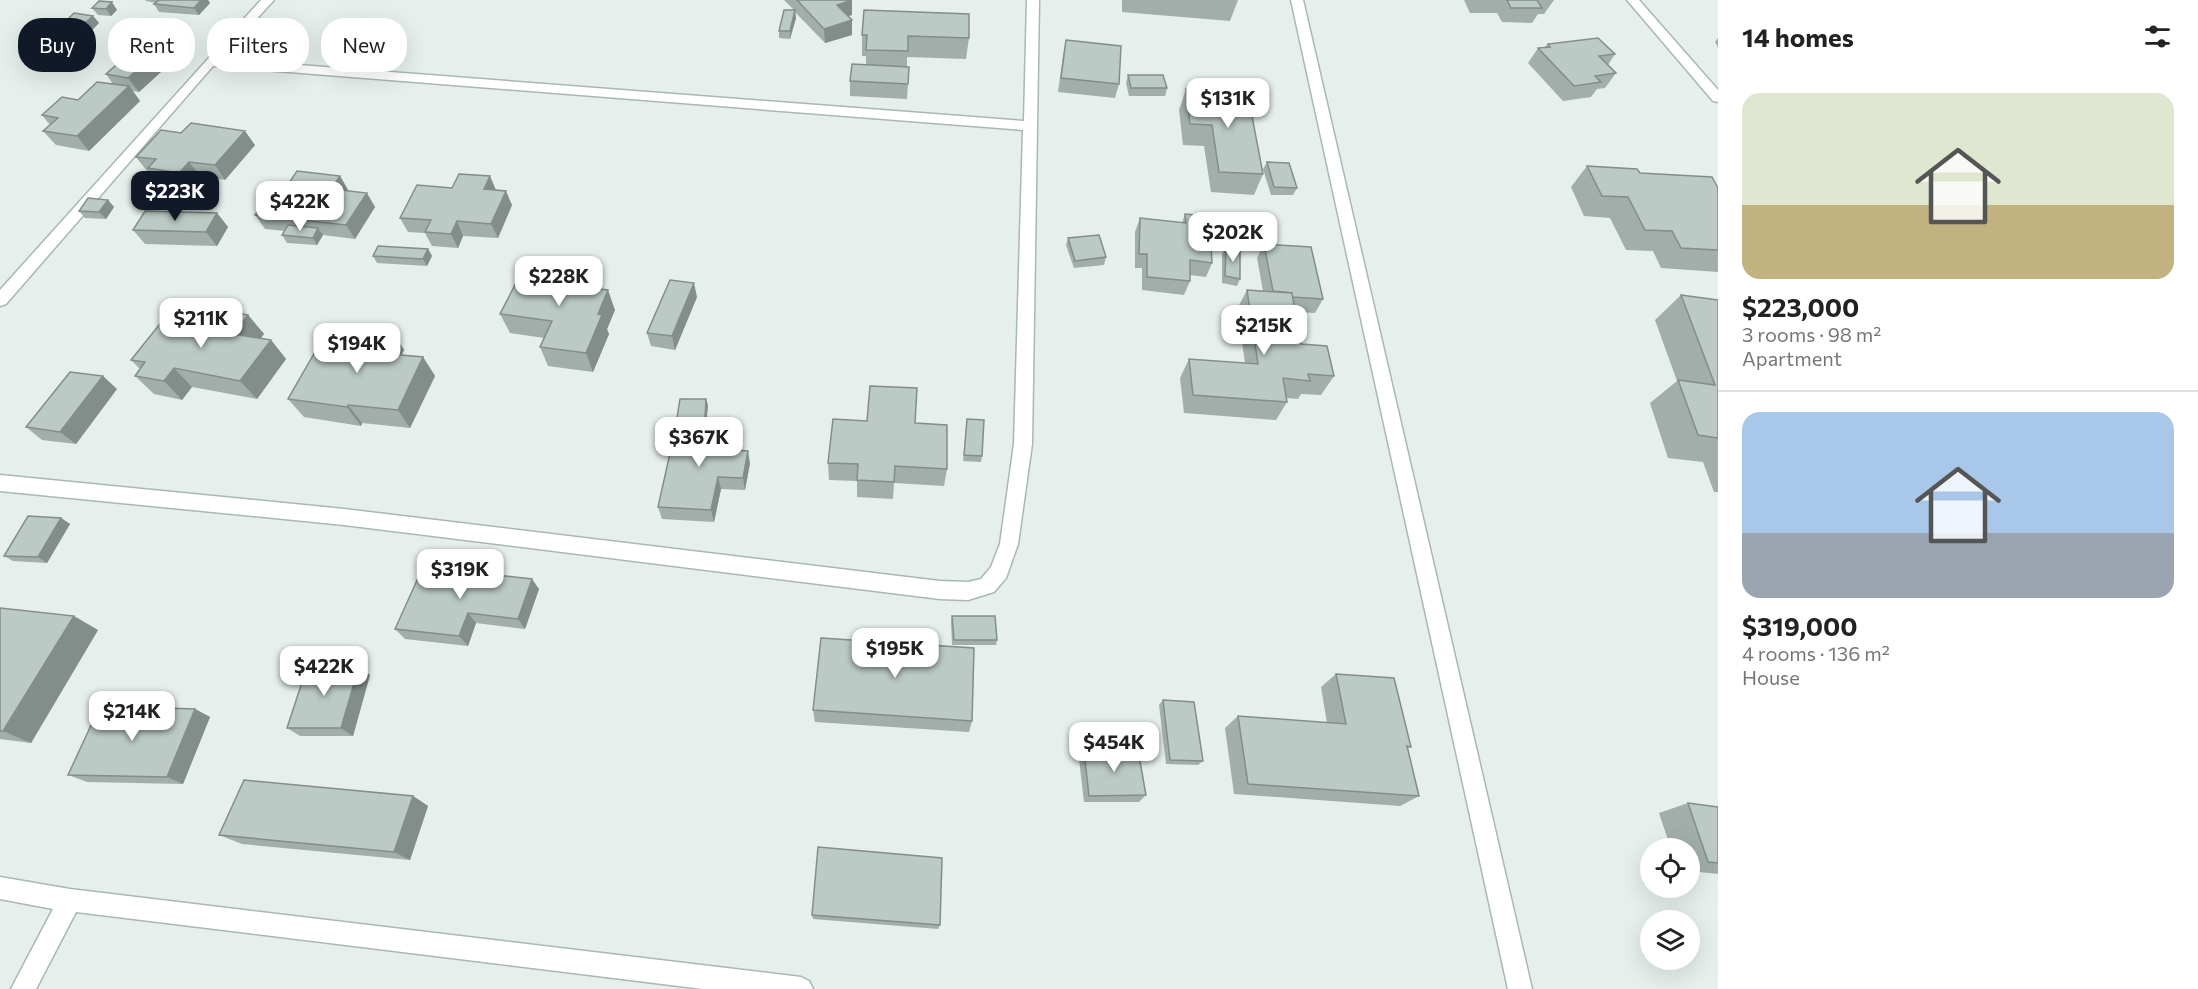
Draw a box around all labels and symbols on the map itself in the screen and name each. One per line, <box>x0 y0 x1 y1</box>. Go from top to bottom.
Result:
pin: $131K <box>1186 78 1270 129</box>
pin: $223K <box>133 171 217 222</box>
pin: $422K <box>258 181 342 232</box>
pin: $202K <box>1191 212 1275 263</box>
pin: $228K <box>517 256 601 307</box>
pin: $211K <box>159 298 243 349</box>
pin: $215K <box>1222 305 1306 356</box>
pin: $194K <box>315 323 399 374</box>
pin: $367K <box>657 417 741 468</box>
pin: $319K <box>418 549 502 600</box>
pin: $195K <box>853 628 937 679</box>
pin: $422K <box>282 646 366 697</box>
pin: $214K <box>90 691 174 742</box>
pin: $454K <box>1072 722 1156 773</box>

